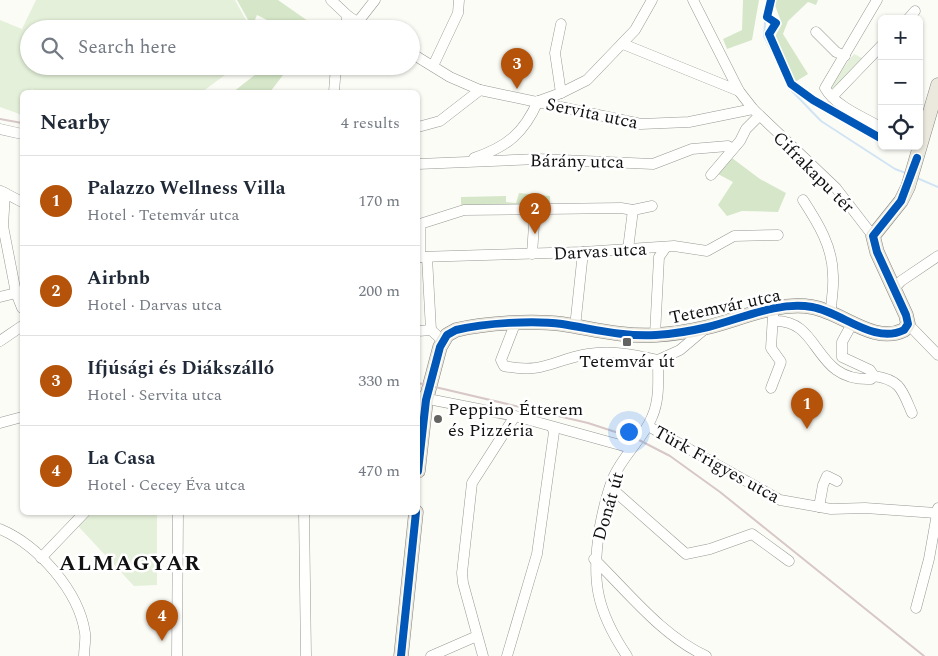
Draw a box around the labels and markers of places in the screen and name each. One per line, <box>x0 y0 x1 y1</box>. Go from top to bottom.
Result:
pin: 3 <box>501 48 533 89</box>
pin: 2 <box>519 193 551 234</box>
marker: Tetemvár út <box>621 336 633 348</box>
place label: Tetemvár út <box>579 348 675 375</box>
pin: 1 <box>791 388 823 429</box>
place label: Peppino Étterem és Pizzéria <box>448 396 583 444</box>
marker: Peppino Étterem és Pizzéria <box>432 413 444 425</box>
pin: 4 <box>146 600 178 641</box>

